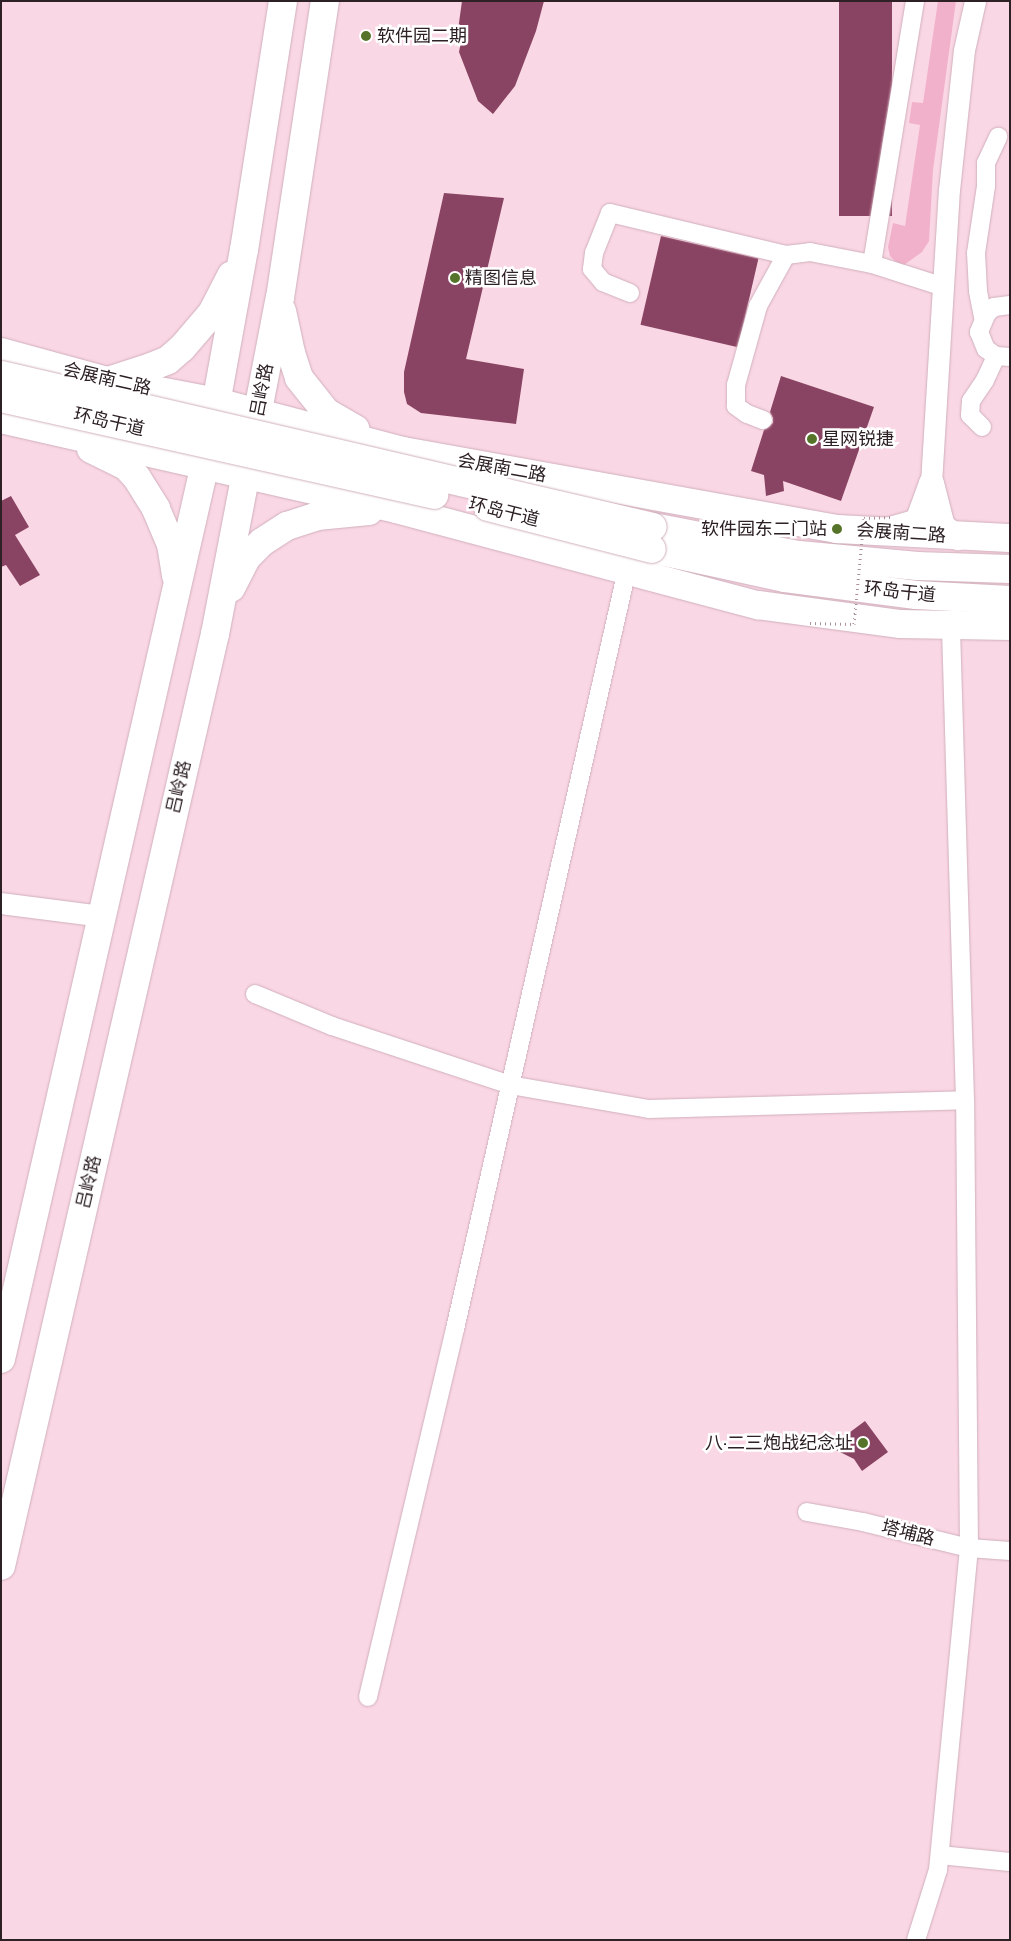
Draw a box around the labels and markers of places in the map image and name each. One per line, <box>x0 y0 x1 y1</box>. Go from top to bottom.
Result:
place label: 软件园二期 <box>377 25 467 47</box>
marker: 软件园二期 <box>359 29 373 43</box>
place label: 精图信息 <box>465 267 537 289</box>
marker: 精图信息 <box>449 272 461 284</box>
place label: 星网锐捷 <box>822 428 894 450</box>
marker: 星网锐捷 <box>806 433 818 445</box>
place label: 软件园东二门站 <box>701 518 827 540</box>
marker: 软件园东二门站 <box>831 523 843 535</box>
place label: 八·二三炮战纪念址 <box>705 1432 853 1454</box>
marker: 八·二三炮战纪念址 <box>857 1437 869 1449</box>

